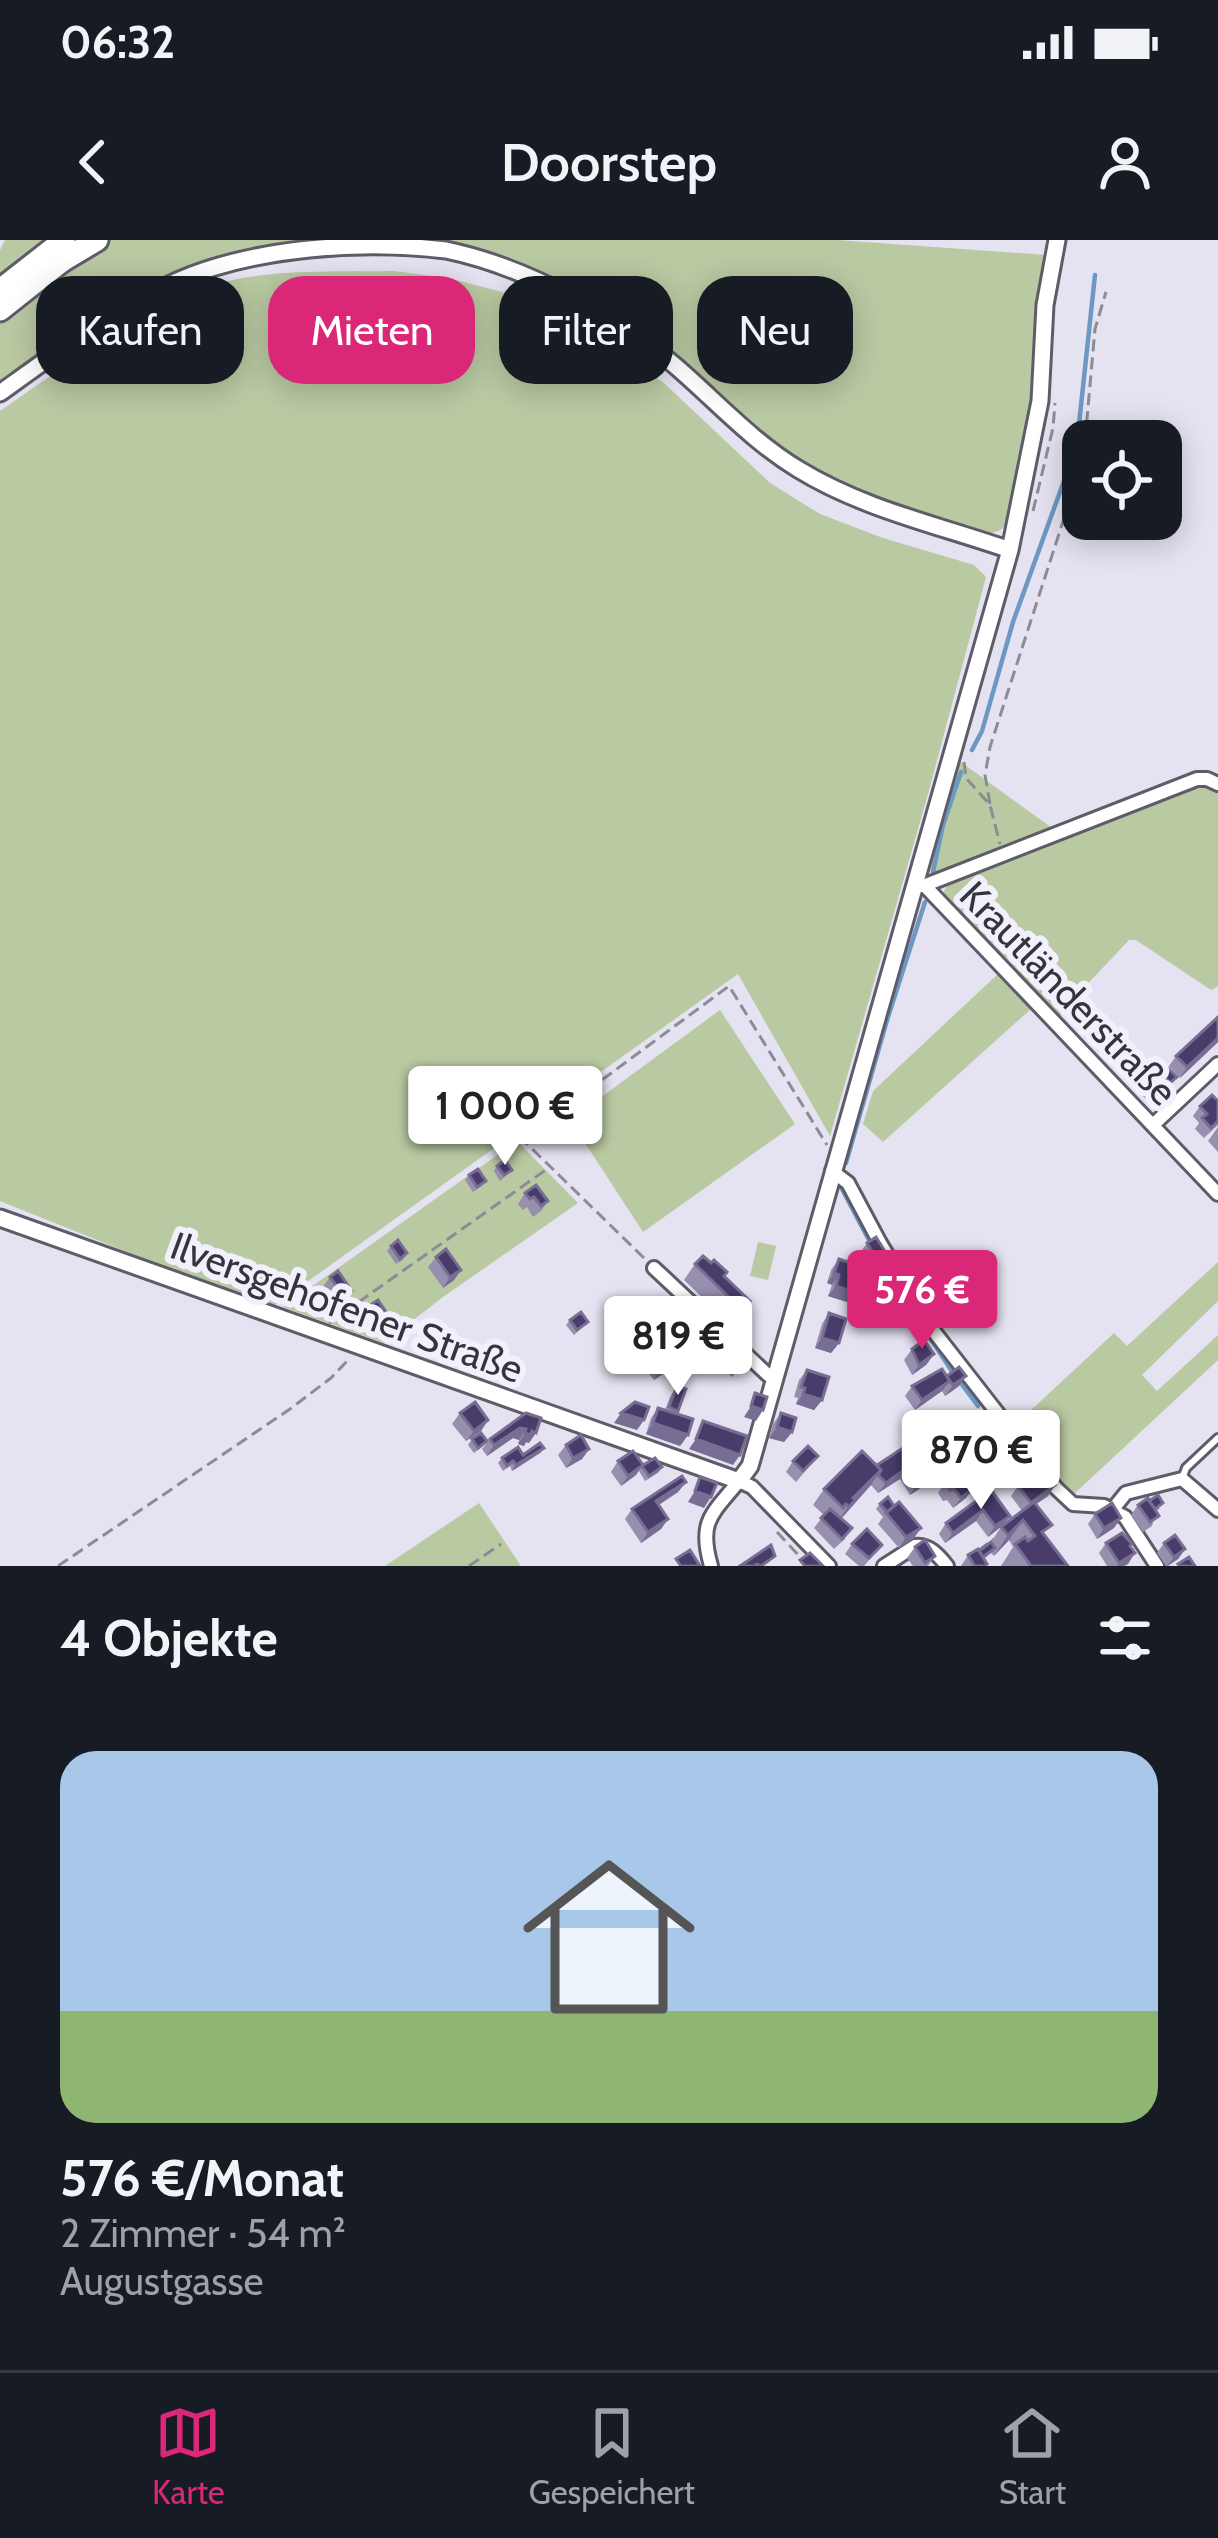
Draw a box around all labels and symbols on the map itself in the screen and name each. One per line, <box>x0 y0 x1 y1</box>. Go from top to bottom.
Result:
street label: Krautländerstraße <box>950 871 1188 1115</box>
pin: 1 000 € <box>394 1066 616 1168</box>
street label: Ilversgehofener Straße <box>164 1221 530 1393</box>
pin: 576 € <box>838 1250 1006 1352</box>
pin: 819 € <box>594 1296 762 1398</box>
pin: 870 € <box>897 1410 1065 1512</box>

